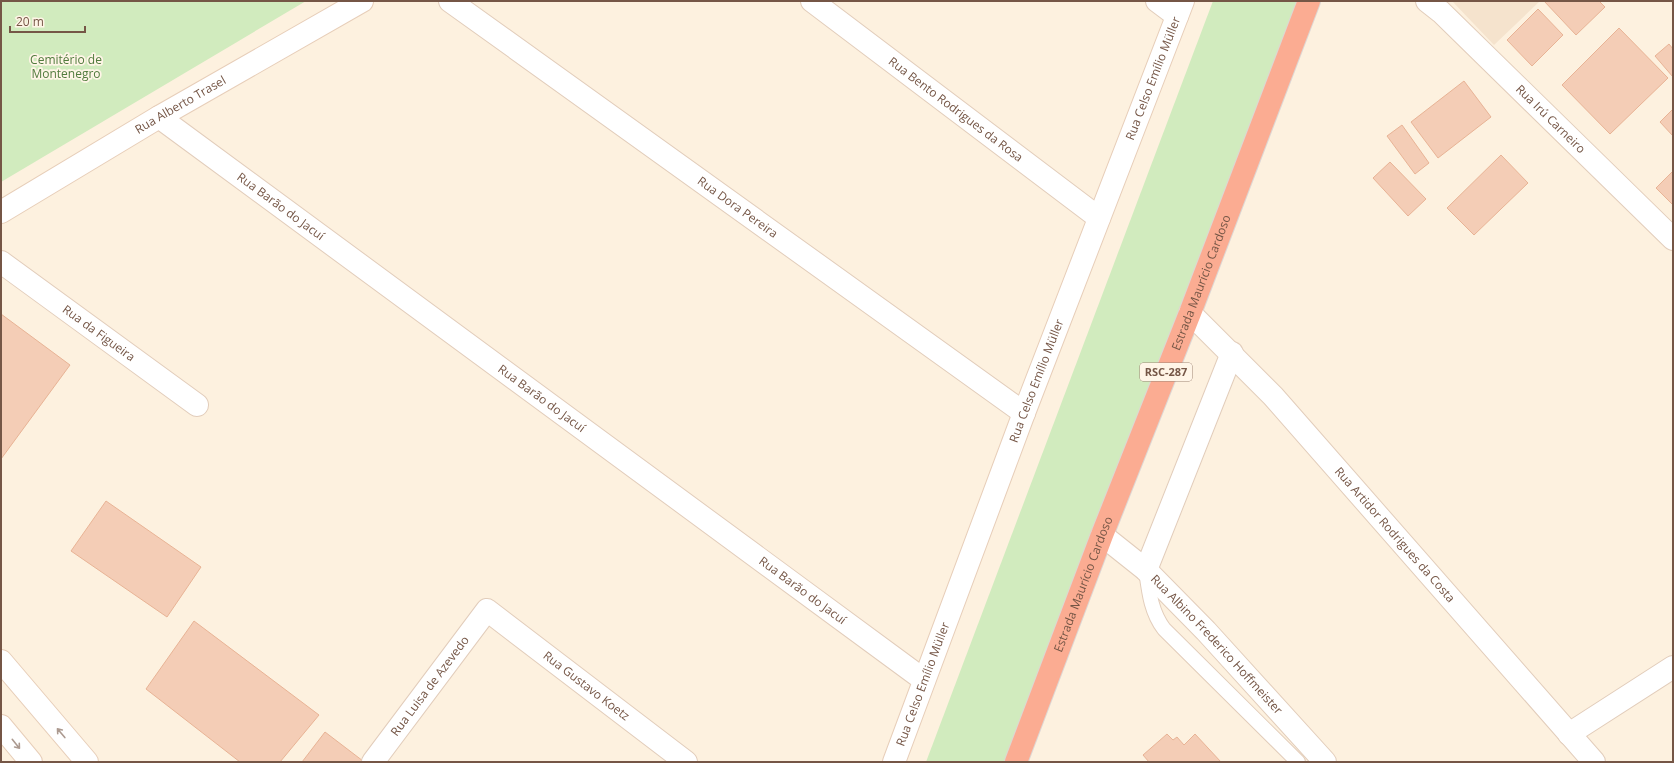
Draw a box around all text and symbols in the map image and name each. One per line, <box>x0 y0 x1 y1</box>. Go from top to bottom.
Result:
scale bar <box>10 8 85 34</box>
text: 20 m <box>16 13 44 30</box>
street label: Rua Celso Emílio Müller <box>1121 14 1184 142</box>
park label: Cemitério de Montenegro <box>30 51 102 82</box>
street label: Rua Bento Rodrigues da Rosa <box>885 53 1027 166</box>
street label: Rua Alberto Trasel <box>132 72 229 138</box>
street label: Rua Irú Carneiro <box>1512 81 1590 157</box>
street label: Rua Barão do Jacuí <box>234 168 329 245</box>
street label: Rua Dora Pereira <box>694 172 782 242</box>
street label: Estrada Maurício Cardoso <box>1167 212 1235 353</box>
street label: Rua da Figueira <box>59 301 139 365</box>
street label: Rua Celso Emílio Müller <box>1005 316 1068 445</box>
street label: Rua Barão do Jacuí <box>495 360 590 437</box>
road number: RSC-287 <box>1140 363 1192 381</box>
street label: Rua Artidor Rodrigues da Costa <box>1331 463 1459 606</box>
street label: Estrada Maurício Cardoso <box>1049 514 1117 654</box>
street label: Rua Barão do Jacuí <box>756 552 851 629</box>
street label: Rua Albino Frederico Hoffmeister <box>1147 571 1287 718</box>
street label: Rua Celso Emílio Müller <box>892 620 953 748</box>
street label: Rua Luisa de Azevedo <box>386 632 473 739</box>
street label: Rua Gustavo Koetz <box>540 647 634 724</box>
one-way arrow <box>56 727 65 738</box>
one-way arrow <box>11 738 20 749</box>

